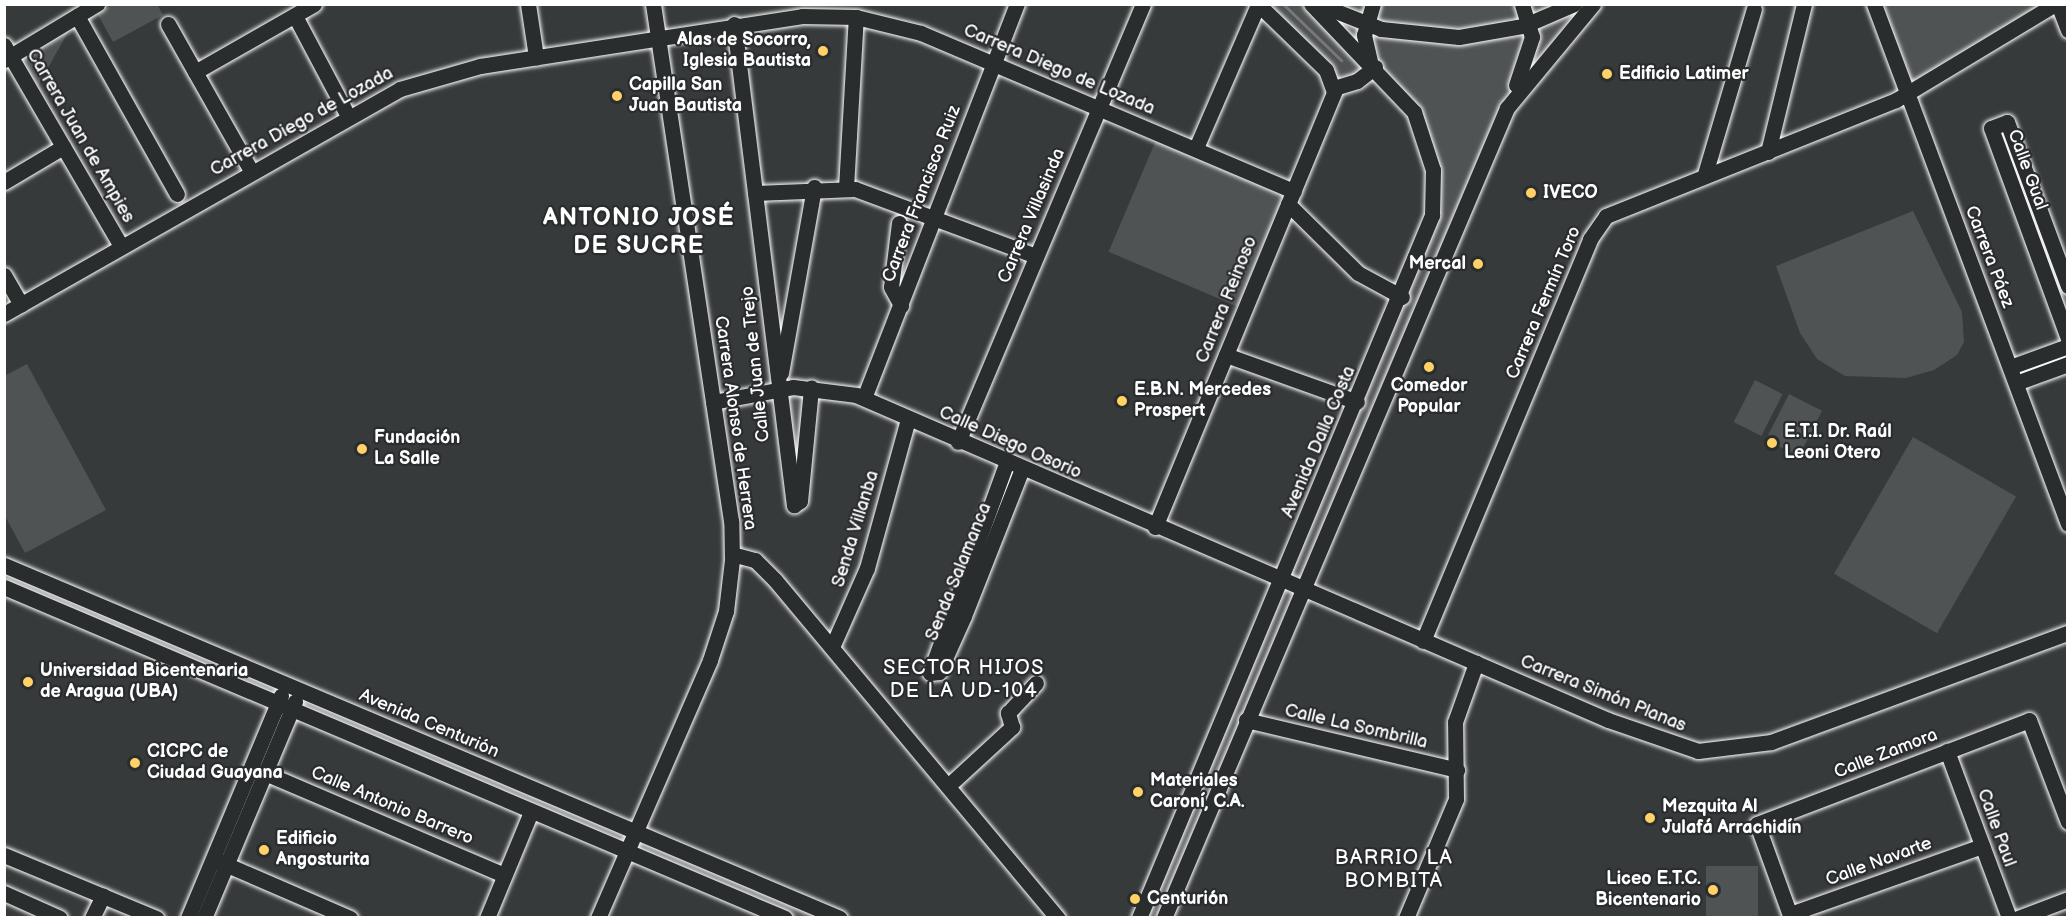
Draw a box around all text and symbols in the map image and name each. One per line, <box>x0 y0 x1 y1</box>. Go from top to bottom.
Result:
street label: Carrera Diego de Lozada <box>960 20 1158 120</box>
place label: Alas de Socorro, Iglesia Bautista <box>677 30 811 72</box>
marker: Alas de Socorro, Iglesia Bautista <box>816 44 830 58</box>
street label: Carrera Juan de Ampies <box>21 45 139 227</box>
street label: Carrera Diego de Lozada <box>207 63 397 181</box>
place label: Edificio Latimer <box>1619 63 1749 85</box>
marker: Edificio Latimer <box>1600 67 1614 81</box>
place label: Capilla San Juan Bautista <box>629 75 742 118</box>
marker: Capilla San Juan Bautista <box>610 89 624 103</box>
street label: Carrera Francisco Ruiz <box>878 103 966 285</box>
street label: Calle Gual <box>2002 127 2052 213</box>
street label: Carrera Villasinda <box>994 145 1070 287</box>
place label: IVECO <box>1543 182 1598 204</box>
marker: IVECO <box>1524 186 1538 200</box>
street label: Carrera Páez <box>1960 203 2018 311</box>
district label: ANTONIO JOSÉ DE SUCRE <box>543 204 735 260</box>
street label: Carrera Fermín Toro <box>1502 223 1586 383</box>
street label: Carrera Reinoso <box>1192 234 1262 366</box>
place label: Mercal <box>1409 253 1466 275</box>
marker: Mercal <box>1471 257 1485 271</box>
street label: Calle Juan de Trejo <box>737 284 775 444</box>
street label: Carrera Alonso de Herrera <box>709 315 761 531</box>
marker: Comedor Popular <box>1422 360 1436 374</box>
street label: Avenida Dalla Costa <box>1277 363 1361 521</box>
place label: Comedor Popular <box>1391 376 1467 418</box>
place label: E.B.N. Mercedes Prospert <box>1134 380 1271 422</box>
marker: E.B.N. Mercedes Prospert <box>1115 394 1129 408</box>
street label: Calle Diego Osorio <box>935 402 1085 484</box>
place label: E.T.I. Dr. Raúl Leoni Otero <box>1784 422 1892 464</box>
place label: Fundación La Salle <box>374 428 460 470</box>
marker: E.T.I. Dr. Raúl Leoni Otero <box>1765 436 1779 450</box>
marker: Fundación La Salle <box>355 442 369 456</box>
street label: Senda Villanba <box>828 468 884 590</box>
street label: Senda Salamanca <box>921 500 997 644</box>
street label: Carrera Simón Planas <box>1517 651 1689 737</box>
district label: SECTOR HIJOS DE LA UD-104 <box>883 657 1045 704</box>
place label: Universidad Bicentenaria de Aragua (UBA) <box>40 661 248 704</box>
marker: Universidad Bicentenaria de Aragua (UBA) <box>21 675 35 689</box>
street label: Avenida Centurión <box>356 685 502 763</box>
street label: Calle La Sombrilla <box>1282 700 1430 754</box>
street label: Calle Zamora <box>1831 724 1941 784</box>
place label: CICPC de Ciudad Guayana <box>147 742 283 784</box>
marker: CICPC de Ciudad Guayana <box>128 756 142 770</box>
street label: Calle Antonio Barrero <box>308 762 476 850</box>
place label: Materiales Caroní, C.A. <box>1150 771 1245 814</box>
marker: Materiales Caroní, C.A. <box>1131 785 1145 799</box>
street label: Calle Paul <box>1972 786 2020 870</box>
place label: Mezquita Al Julafá Arrachidín <box>1662 797 1802 840</box>
marker: Mezquita Al Julafá Arrachidín <box>1643 811 1657 825</box>
place label: Edificio Angosturita <box>276 829 370 872</box>
street label: Calle Navarte <box>1823 833 1935 891</box>
marker: Edificio Angosturita <box>257 843 271 857</box>
district label: BARRIO LA BOMBITA <box>1335 847 1453 894</box>
place label: Liceo E.T.C. Bicentenario <box>1595 869 1701 912</box>
marker: Liceo E.T.C. Bicentenario <box>1706 883 1720 897</box>
place label: Centurión <box>1147 888 1228 910</box>
marker: Centurión <box>1128 892 1142 906</box>

